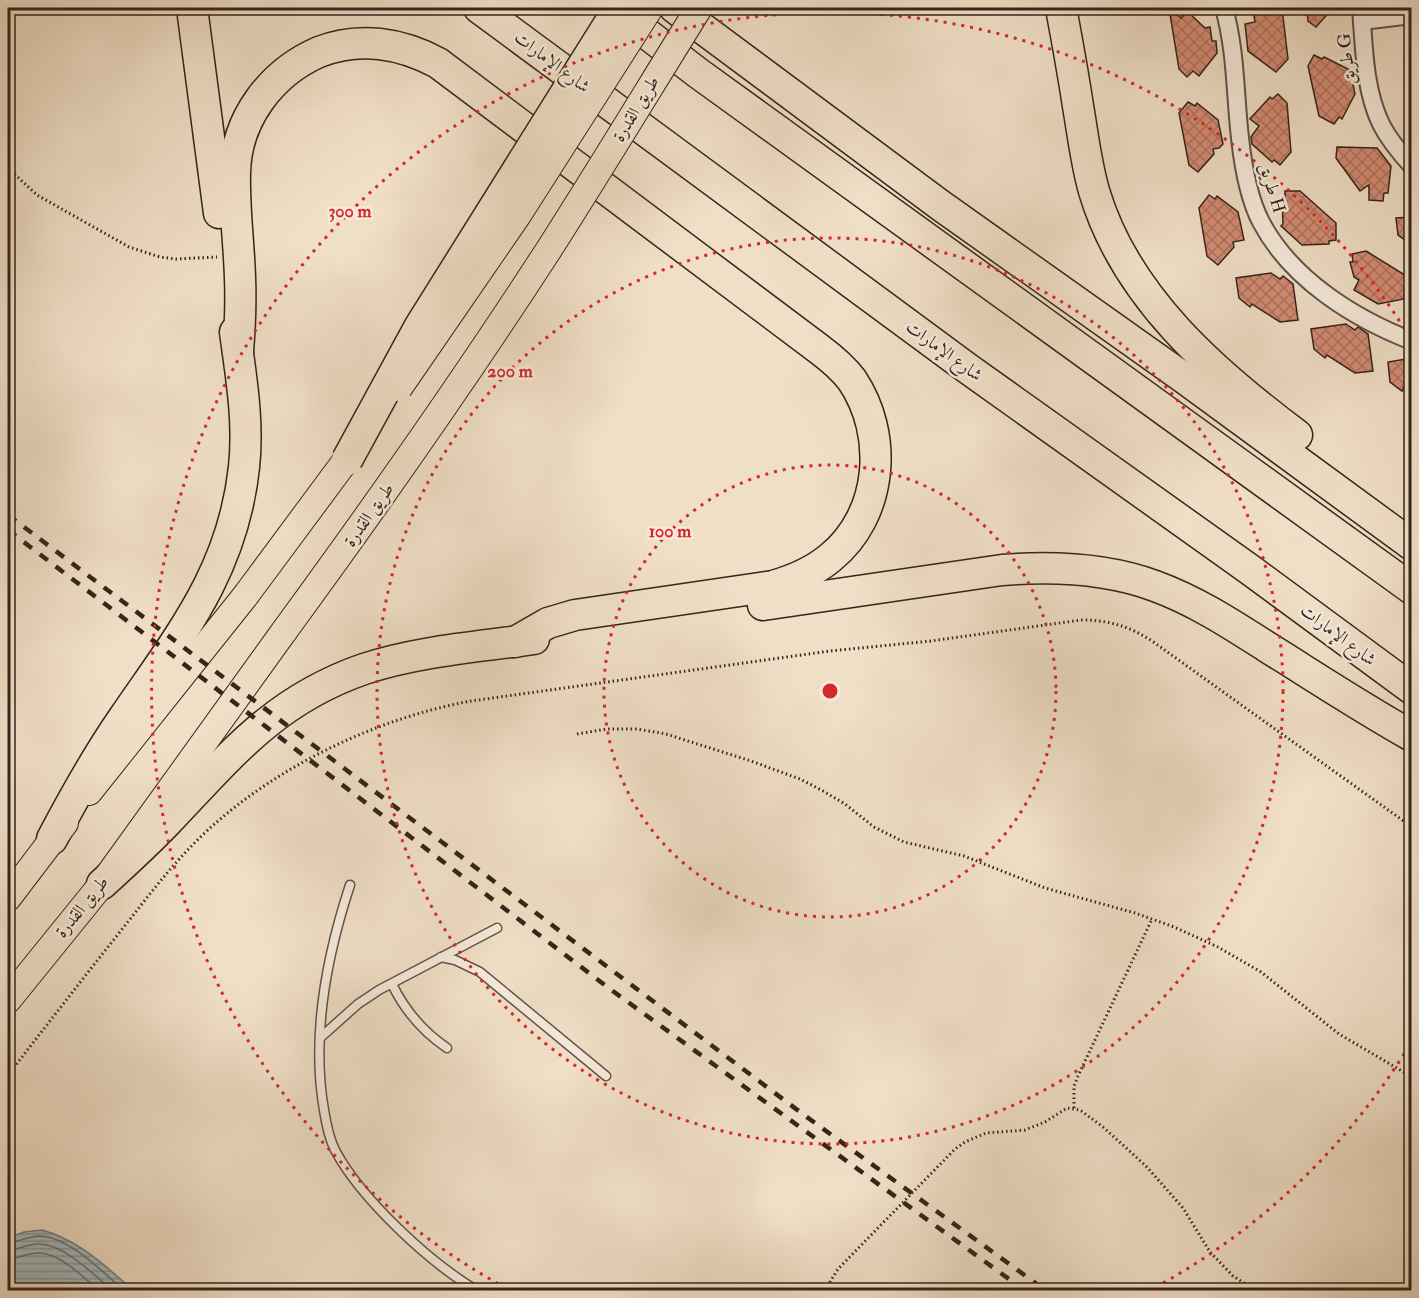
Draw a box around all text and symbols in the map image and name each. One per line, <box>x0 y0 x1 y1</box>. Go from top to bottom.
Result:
street label: شارع الإمارات <box>508 26 595 100</box>
street label: طريق G <box>1332 32 1362 86</box>
street label: طريق القدرة <box>607 72 665 146</box>
street label: طريق H <box>1253 160 1291 216</box>
text: 300 m <box>328 200 373 223</box>
street label: شارع الإمارات <box>899 315 987 389</box>
text: 200 m <box>487 360 534 383</box>
street label: طريق القدرة <box>339 479 399 551</box>
text: 100 m <box>649 520 692 543</box>
street label: شارع الإمارات <box>1294 599 1381 673</box>
centre of rings <box>820 681 840 701</box>
street label: طريق القدرة <box>50 871 114 943</box>

